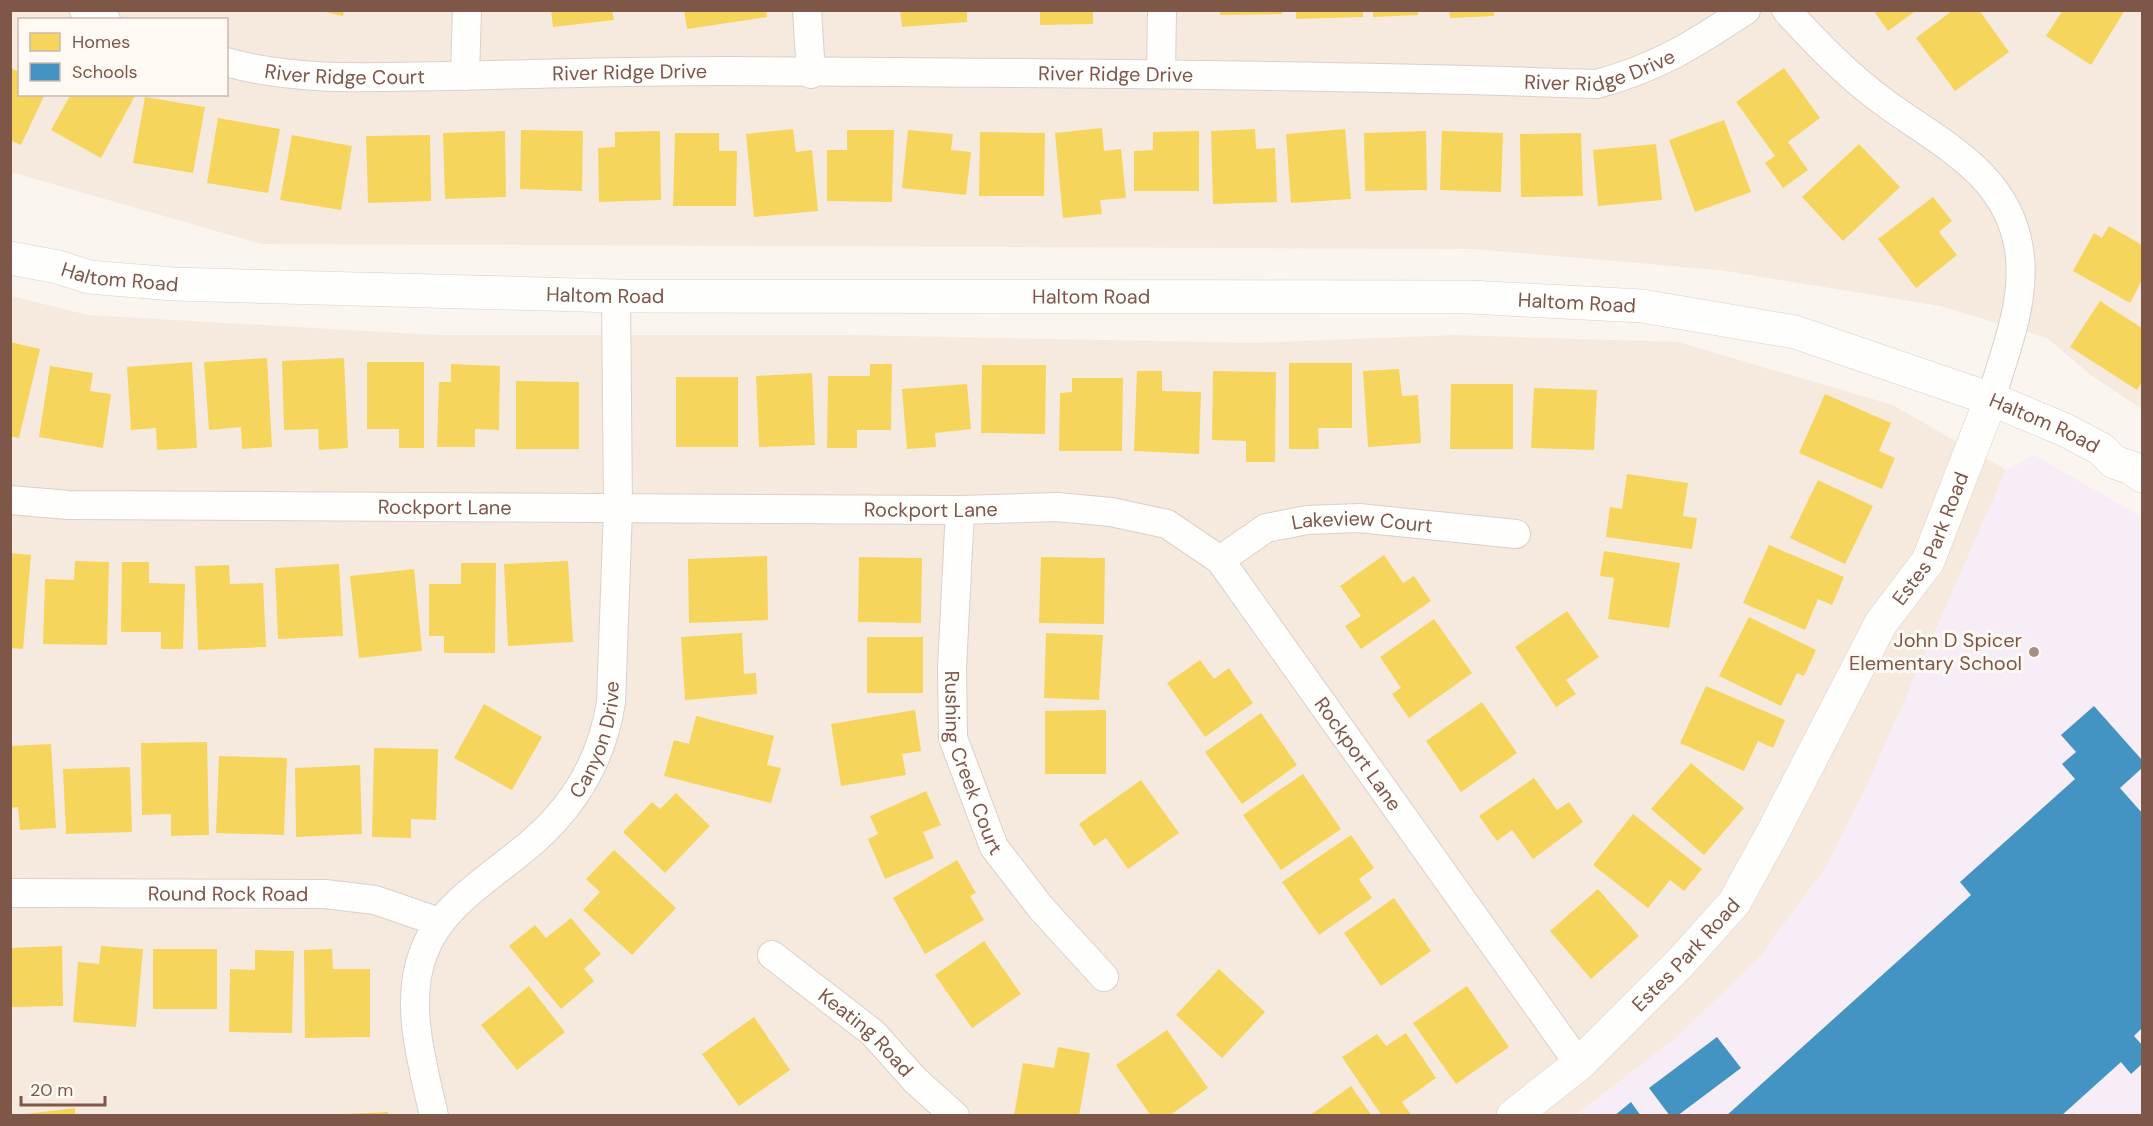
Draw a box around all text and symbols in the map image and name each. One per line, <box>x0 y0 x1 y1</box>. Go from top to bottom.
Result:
legend <box>18 18 228 96</box>
text: Homes <box>72 30 130 54</box>
street label: River Ridge Drive <box>1524 43 1679 98</box>
street label: River Ridge Court <box>263 58 425 90</box>
street label: River Ridge Drive <box>552 58 707 87</box>
text: Schools <box>72 60 137 84</box>
street label: River Ridge Drive <box>1038 60 1193 88</box>
street label: Haltom Road <box>58 256 179 297</box>
street label: Haltom Road <box>546 281 664 309</box>
street label: Haltom Road <box>1032 283 1150 310</box>
street label: Haltom Road <box>1517 287 1637 319</box>
street label: Haltom Road <box>1986 387 2104 459</box>
street label: Estes Park Road <box>1886 468 1974 610</box>
street label: Rockport Lane <box>378 494 512 520</box>
street label: Rockport Lane <box>864 496 998 523</box>
street label: Lakeview Court <box>1289 505 1434 538</box>
place label: John D Spicer Elementary School <box>1849 627 2022 676</box>
marker: John D Spicer Elementary School <box>2027 645 2041 659</box>
street label: Rushing Creek Court <box>939 671 1008 860</box>
street label: Canyon Drive <box>563 681 625 803</box>
street label: Rockport Lane <box>1309 692 1408 816</box>
street label: Round Rock Road <box>148 880 308 907</box>
street label: Estes Park Road <box>1626 892 1746 1017</box>
street label: Keating Road <box>813 983 919 1082</box>
scale bar <box>21 1069 105 1107</box>
text: 20 m <box>30 1078 73 1102</box>

